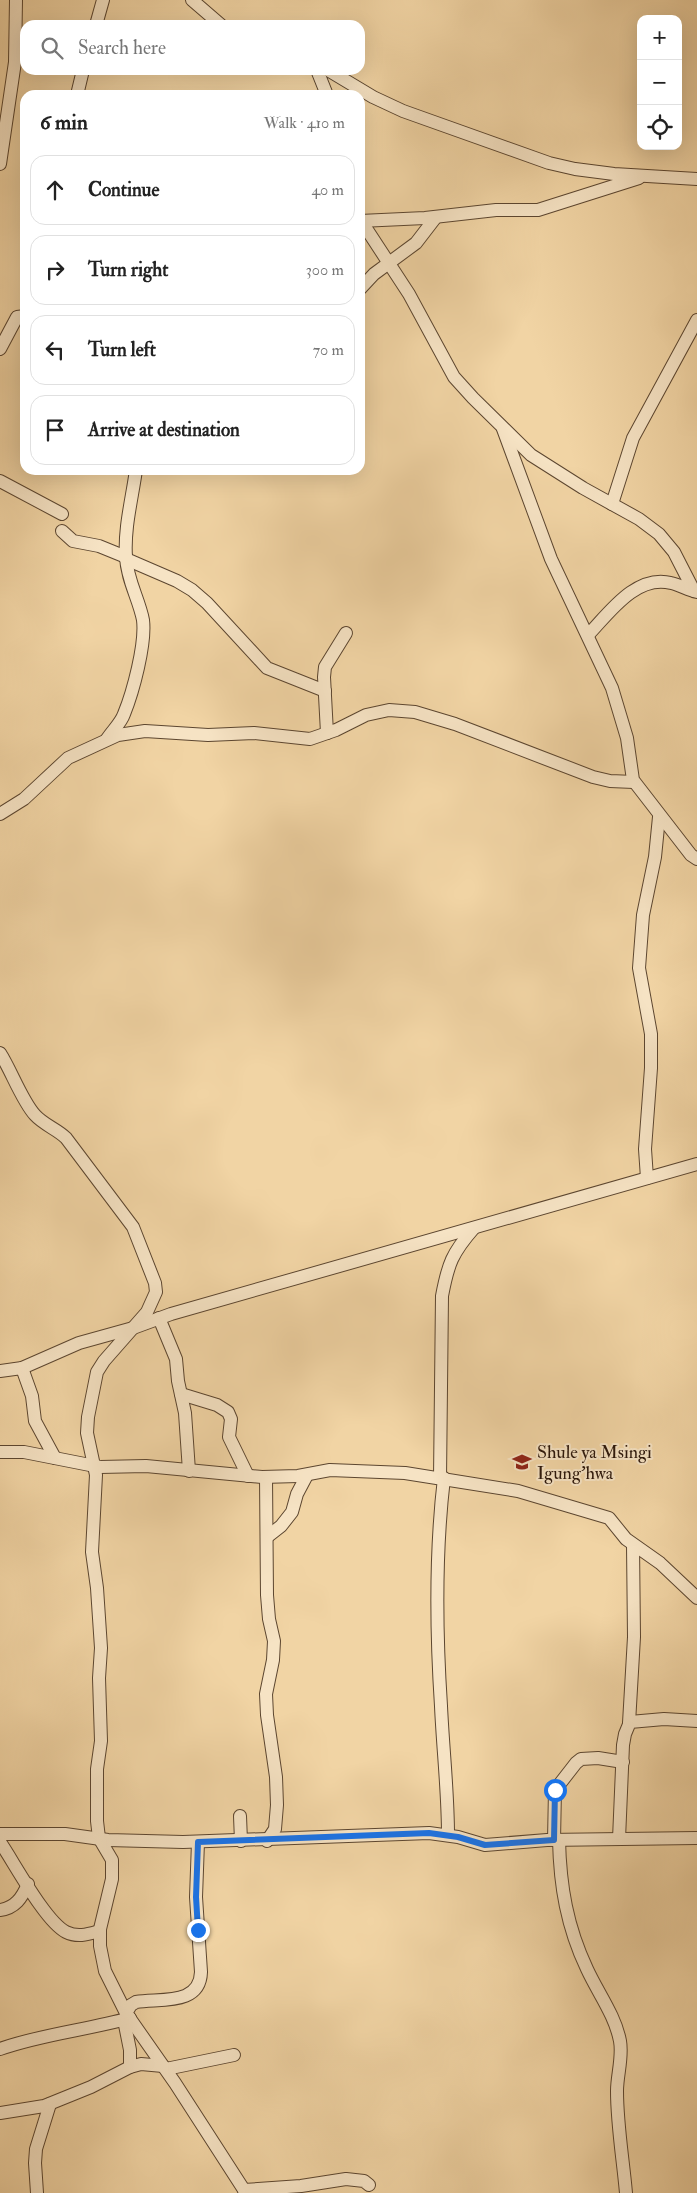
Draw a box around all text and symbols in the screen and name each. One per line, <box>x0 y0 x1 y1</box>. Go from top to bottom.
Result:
map controls <box>637 15 682 150</box>
button: + <box>637 15 682 60</box>
search box <box>20 20 365 75</box>
icon: search <box>38 34 66 62</box>
text: Search here <box>78 36 166 60</box>
button: − <box>637 60 682 105</box>
button: locate <box>637 105 682 150</box>
text: 6 min <box>40 109 88 136</box>
text: Walk · 410 m <box>264 113 345 133</box>
icon: ahead <box>41 176 69 204</box>
text: Continue <box>88 178 159 202</box>
text: 40 m <box>311 180 344 200</box>
icon: right <box>41 256 69 284</box>
text: Turn right <box>88 258 168 282</box>
text: 300 m <box>306 260 344 280</box>
icon: left <box>41 336 69 364</box>
text: Turn left <box>88 338 156 362</box>
text: 70 m <box>313 340 344 360</box>
icon: arrive <box>41 416 69 444</box>
text: Arrive at destination <box>88 418 240 442</box>
place label: Shule ya Msingi Igung'hwa <box>537 1441 652 1485</box>
school or university icon: Shule ya Msingi Igung'hwa <box>511 1451 533 1473</box>
route start <box>544 1779 567 1802</box>
route end <box>187 1919 210 1942</box>

